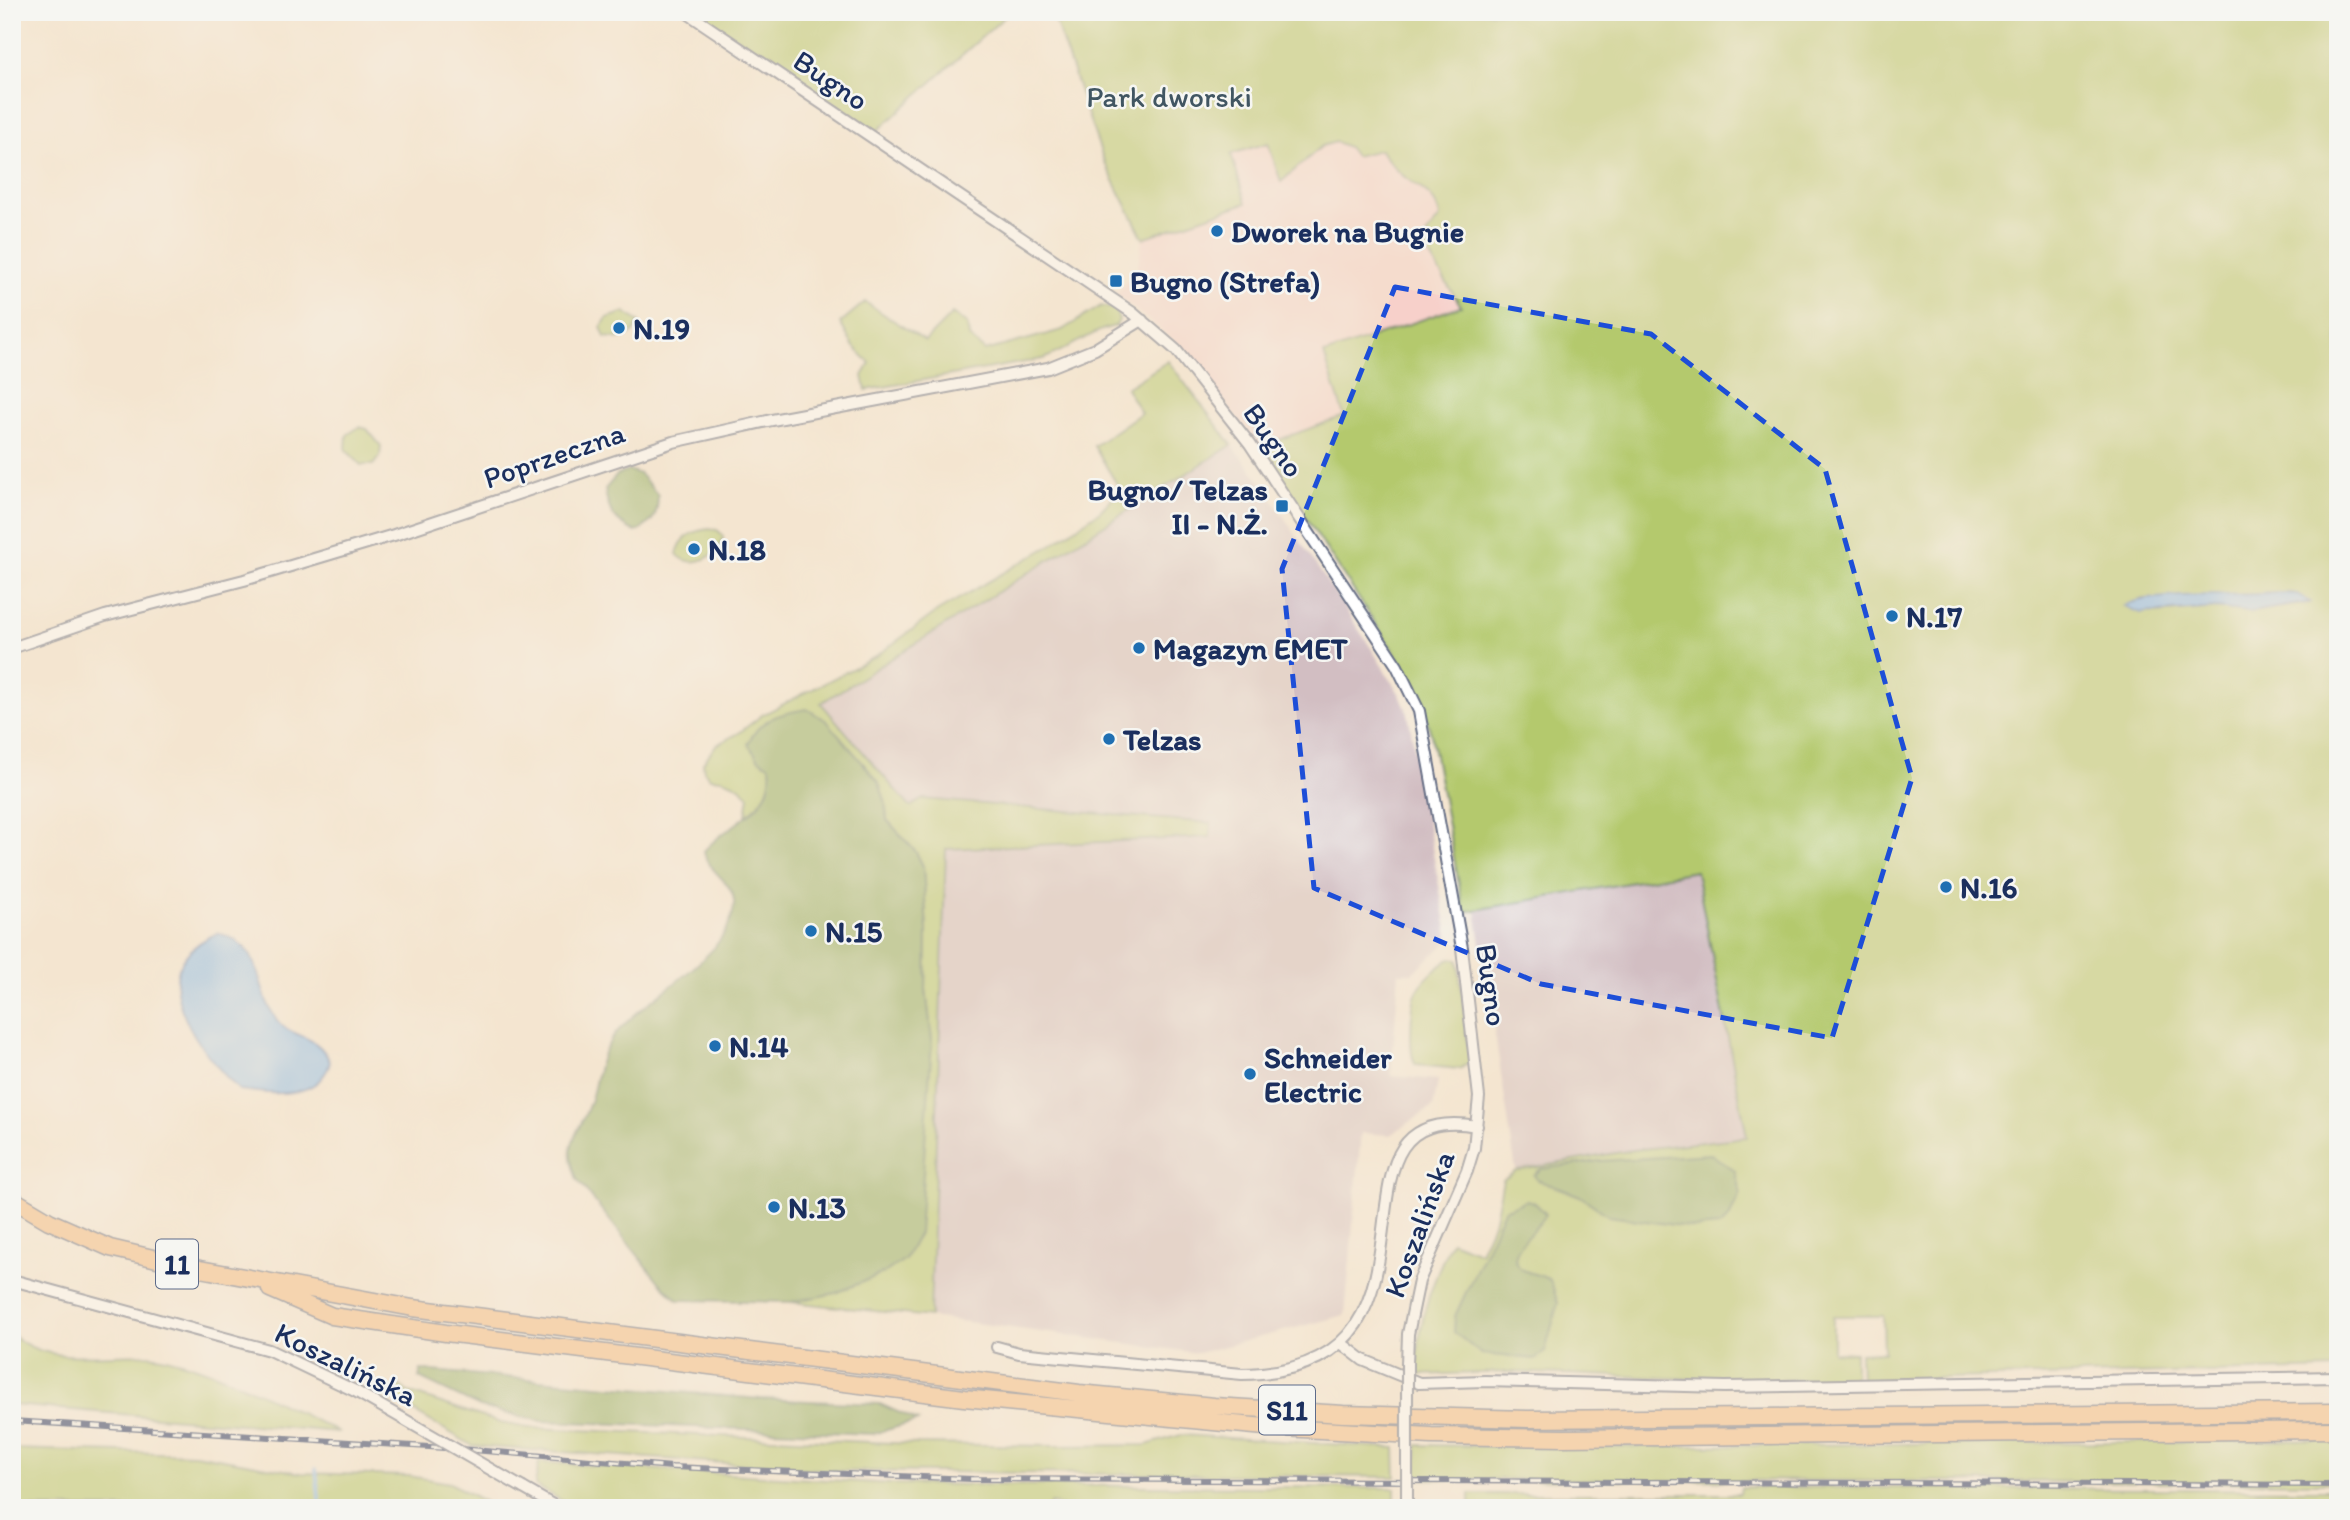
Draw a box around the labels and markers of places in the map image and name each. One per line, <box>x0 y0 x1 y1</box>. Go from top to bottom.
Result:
place label: Dworek na Bugnie <box>1231 213 1464 250</box>
marker: Dworek na Bugnie <box>1209 223 1225 239</box>
place label: Bugno (Strefa) <box>1130 263 1320 300</box>
marker: Bugno (Strefa) <box>1108 273 1124 289</box>
place label: N.19 <box>633 310 690 347</box>
marker: N.19 <box>611 320 627 336</box>
place label: Bugno/ Telzas II - N.Ż. <box>1087 471 1268 542</box>
marker: Bugno/ Telzas II - N.Ż. <box>1274 498 1290 514</box>
place label: N.18 <box>708 531 767 568</box>
marker: N.18 <box>686 541 702 557</box>
place label: N.17 <box>1906 598 1963 635</box>
marker: N.17 <box>1884 608 1900 624</box>
place label: Magazyn EMET <box>1153 630 1349 667</box>
marker: Magazyn EMET <box>1131 640 1147 656</box>
place label: Telzas <box>1122 721 1202 758</box>
marker: Telzas <box>1101 731 1117 747</box>
place label: N.16 <box>1960 869 2018 906</box>
marker: N.16 <box>1938 879 1954 895</box>
place label: N.15 <box>825 913 883 950</box>
marker: N.15 <box>803 923 819 939</box>
place label: N.14 <box>729 1028 789 1065</box>
marker: N.14 <box>707 1038 723 1054</box>
place label: Schneider Electric <box>1264 1039 1392 1110</box>
marker: Schneider Electric <box>1242 1066 1258 1082</box>
place label: N.13 <box>788 1189 846 1226</box>
marker: N.13 <box>766 1199 782 1215</box>

